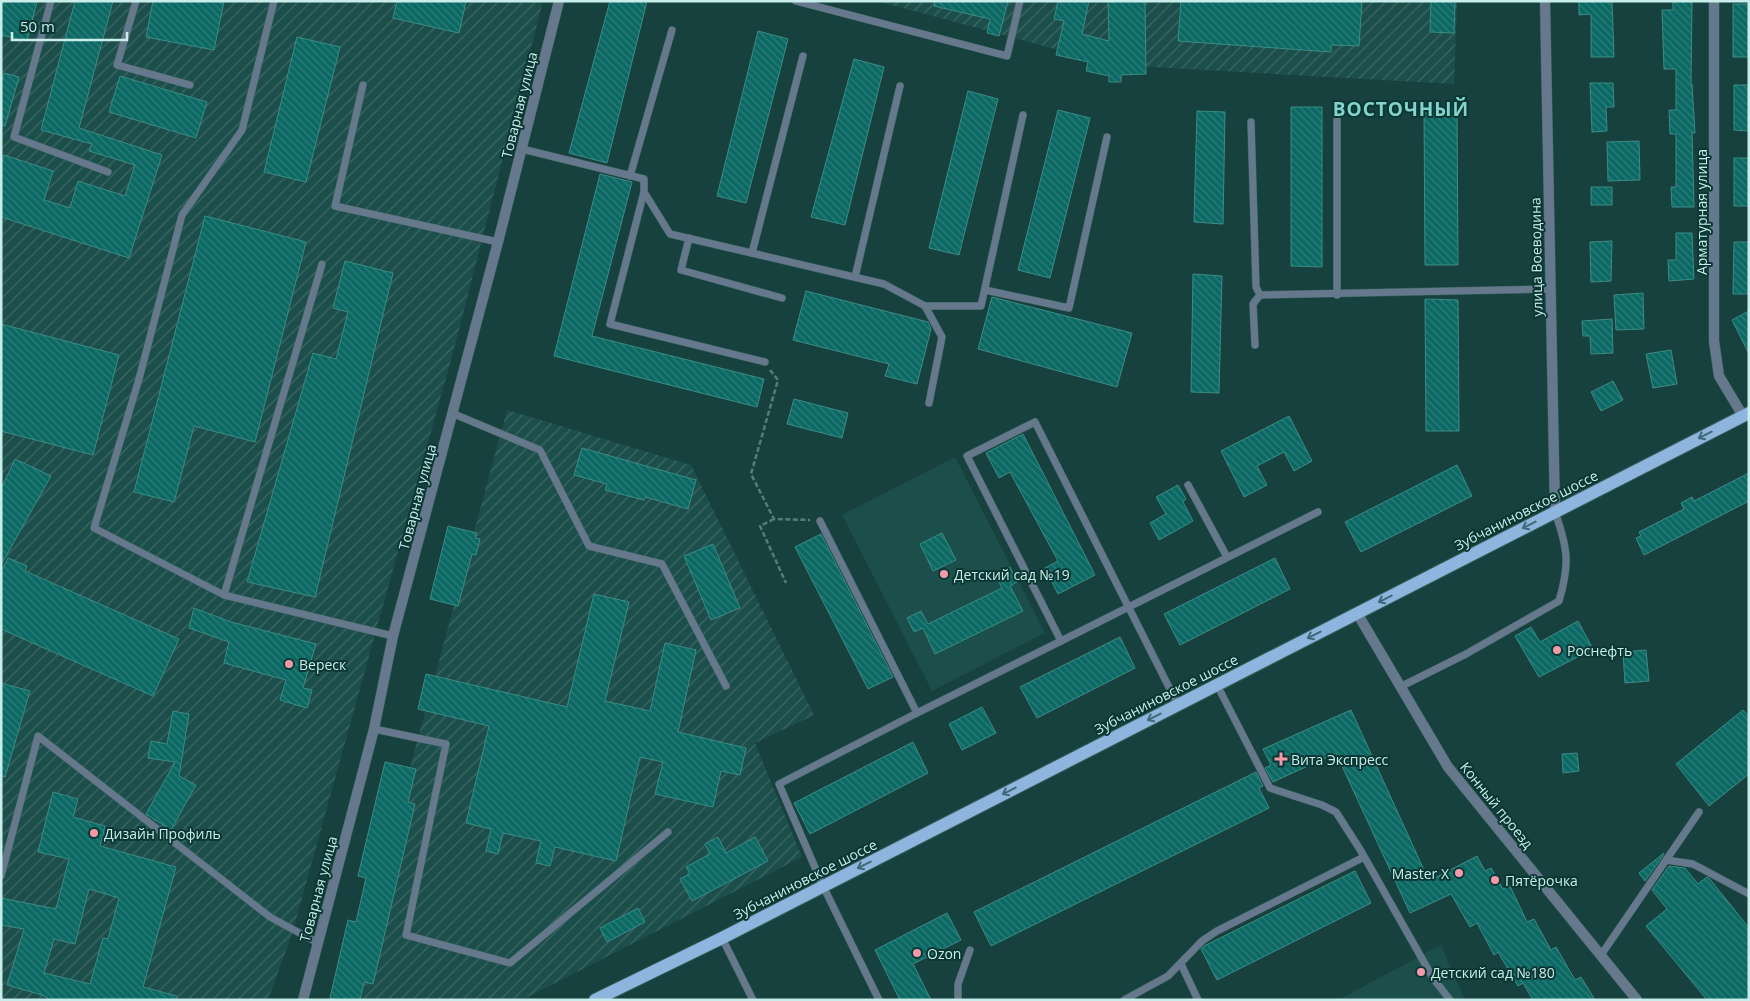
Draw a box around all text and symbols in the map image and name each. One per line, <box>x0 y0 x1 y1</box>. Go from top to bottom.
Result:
scale bar <box>12 10 128 42</box>
text: 50 m <box>20 16 55 36</box>
street label: Товарная улица <box>497 50 541 160</box>
district label: ВОСТОЧНЫЙ <box>1333 96 1469 122</box>
street label: Арматурная улица <box>1692 149 1711 275</box>
street label: улица Воеводина <box>1525 197 1547 317</box>
one-way arrow <box>1698 430 1713 440</box>
street label: Товарная улица <box>394 442 440 552</box>
street label: Зубчаниновское шоссе <box>1451 465 1601 555</box>
one-way arrow <box>1522 520 1537 530</box>
place label: Детский сад №19 <box>954 565 1070 584</box>
marker: Детский сад №19 <box>938 568 950 580</box>
one-way arrow <box>1378 595 1393 604</box>
one-way arrow <box>1307 631 1322 640</box>
place label: Роснефть <box>1567 641 1632 660</box>
marker: Роснефть <box>1551 644 1563 656</box>
street label: Зубчаниновское шоссе <box>1091 649 1241 739</box>
place label: Вереск <box>299 655 347 674</box>
marker: Вереск <box>283 658 295 670</box>
one-way arrow <box>1146 712 1161 722</box>
place label: Вита Экспресс <box>1291 750 1389 769</box>
marker: Вита Экспресс <box>1275 753 1287 765</box>
street label: Конный проезд <box>1456 758 1538 852</box>
one-way arrow <box>1002 787 1017 796</box>
place label: Дизайн Профиль <box>104 824 221 843</box>
marker: Дизайн Профиль <box>88 827 100 839</box>
street label: Товарная улица <box>295 834 341 944</box>
street label: Зубчаниновское шоссе <box>730 834 880 924</box>
one-way arrow <box>857 860 872 870</box>
place label: Master X <box>1392 864 1450 883</box>
marker: Master X <box>1453 867 1465 879</box>
place label: Пятёрочка <box>1505 871 1578 890</box>
marker: Пятёрочка <box>1489 874 1501 886</box>
place label: Ozon <box>927 944 961 963</box>
marker: Ozon <box>911 947 923 959</box>
place label: Детский сад №180 <box>1431 963 1555 982</box>
marker: Детский сад №180 <box>1415 966 1427 978</box>

